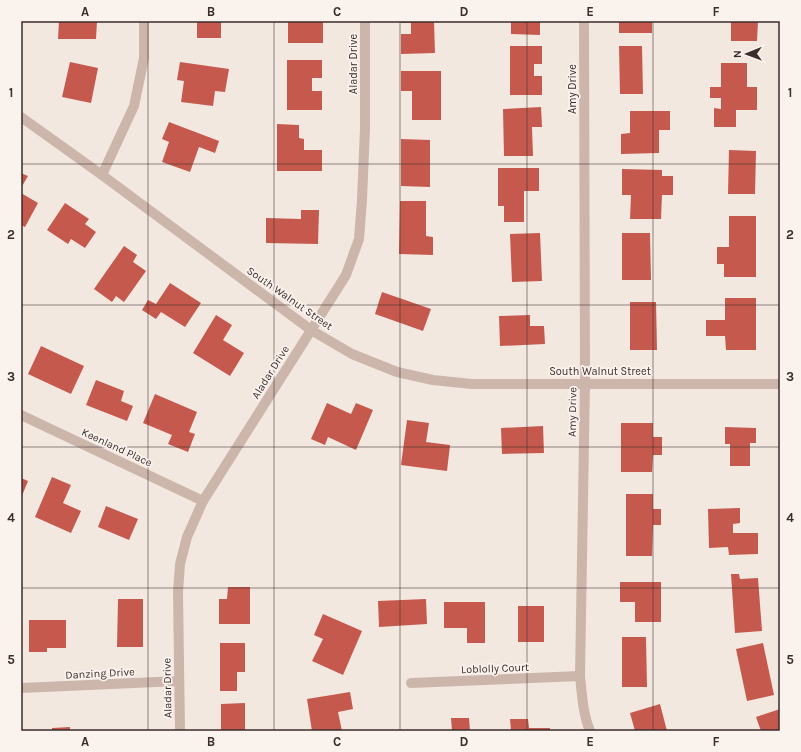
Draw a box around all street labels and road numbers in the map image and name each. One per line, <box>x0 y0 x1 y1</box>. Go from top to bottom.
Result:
street label: Aladar Drive <box>347 33 360 94</box>
street label: Amy Drive <box>566 64 579 114</box>
street label: South Walnut Street <box>244 264 335 333</box>
street label: Aladar Drive <box>249 343 292 401</box>
street label: South Walnut Street <box>549 365 651 378</box>
street label: Amy Drive <box>566 387 579 437</box>
street label: Keenland Place <box>80 425 154 470</box>
street label: Aladar Drive <box>160 657 175 718</box>
street label: Loblolly Court <box>461 661 529 676</box>
street label: Danzing Drive <box>65 665 135 682</box>

